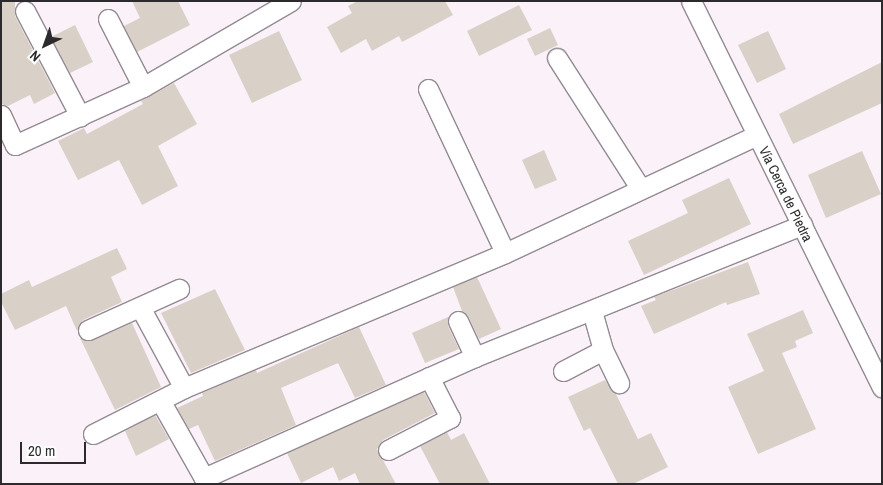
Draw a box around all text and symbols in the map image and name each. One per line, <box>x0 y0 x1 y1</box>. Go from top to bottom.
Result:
north arrow <box>20 20 70 70</box>
text: N <box>26 47 44 66</box>
street label: Vía Cerca de Piedra <box>756 144 816 244</box>
scale bar <box>22 432 89 464</box>
text: 20 m <box>28 440 55 461</box>

